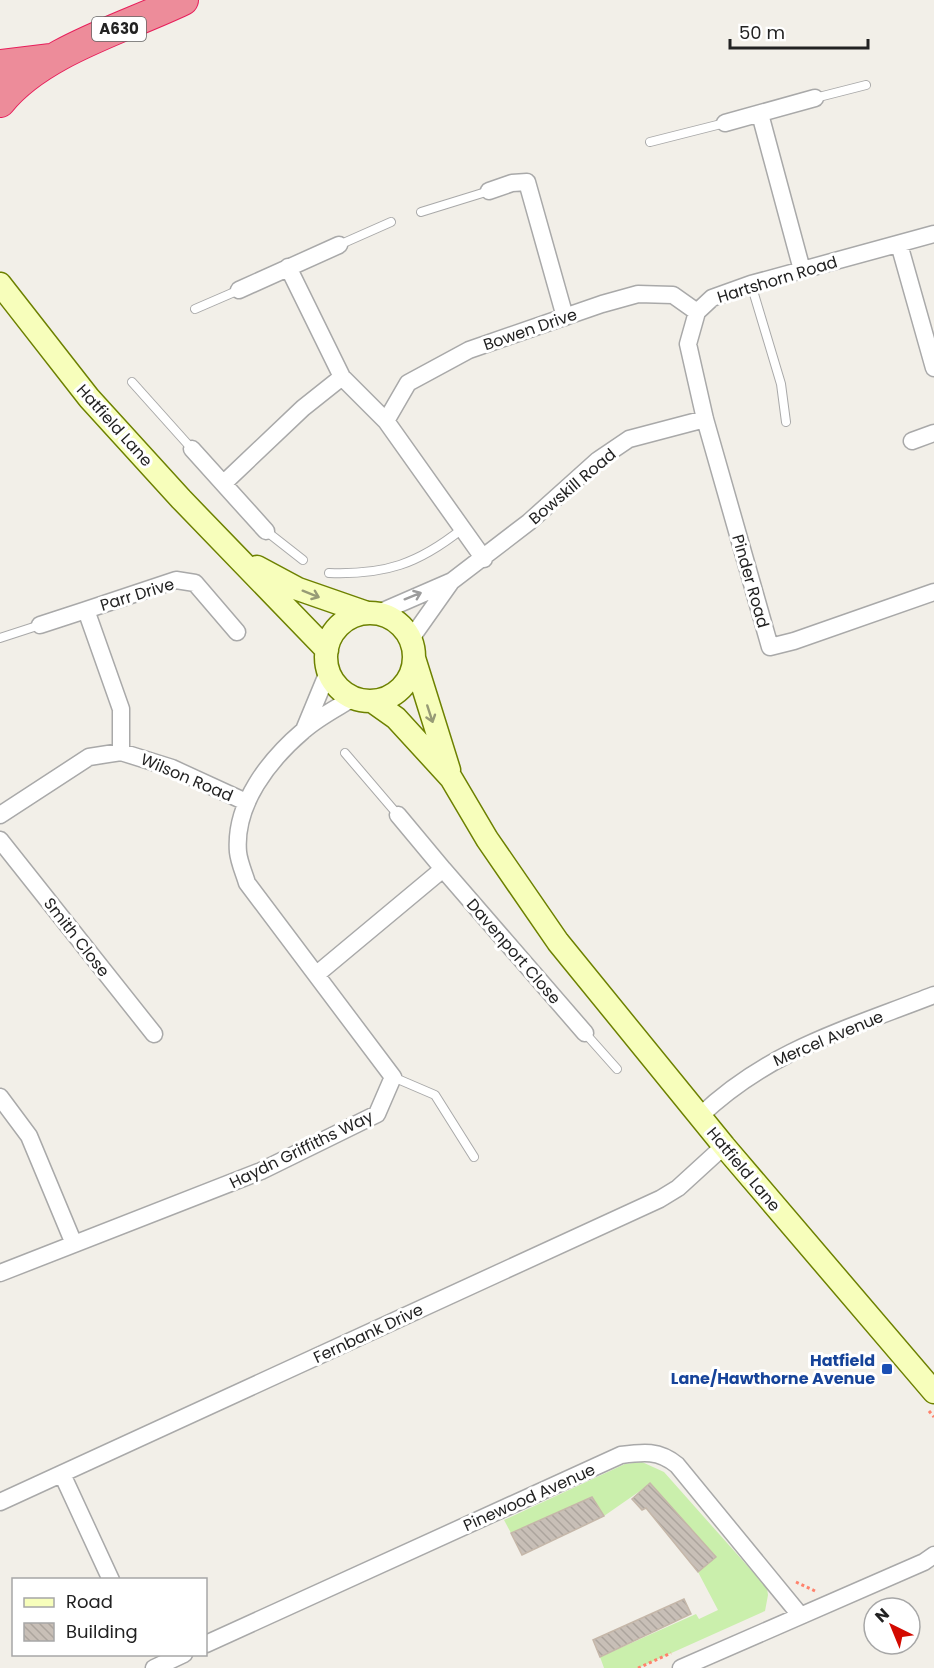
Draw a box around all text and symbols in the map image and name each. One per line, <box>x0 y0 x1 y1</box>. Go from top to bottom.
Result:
scale bar <box>730 12 868 50</box>
road number: A630 <box>92 17 146 41</box>
text: 50 m <box>739 20 785 45</box>
street label: Hartshorn Road <box>714 250 840 309</box>
street label: Bowen Drive <box>480 303 580 356</box>
street label: Hatfield Lane <box>71 379 158 472</box>
street label: Bowskill Road <box>524 443 621 530</box>
street label: Pinder Road <box>726 532 775 630</box>
street label: Parr Drive <box>97 572 177 617</box>
one-way arrow <box>301 590 319 601</box>
one-way arrow <box>403 590 422 601</box>
one-way arrow <box>426 704 437 723</box>
street label: Wilson Road <box>137 748 236 807</box>
street label: Smith Close <box>38 893 115 982</box>
street label: Davenport Close <box>461 894 566 1009</box>
street label: Mercel Avenue <box>770 1005 887 1072</box>
street label: Haydn Griffiths Way <box>226 1105 377 1194</box>
street label: Hatfield Lane <box>701 1122 786 1217</box>
street label: Fernbank Drive <box>310 1298 427 1369</box>
place label: Hatfield Lane/Hawthorne Avenue <box>671 1349 875 1390</box>
marker: Hatfield Lane/Hawthorne Avenue <box>880 1362 894 1376</box>
street label: Pinewood Avenue <box>460 1458 599 1537</box>
legend <box>12 1578 207 1656</box>
text: Road <box>66 1589 113 1614</box>
north arrow <box>862 1596 922 1656</box>
text: N <box>870 1603 894 1628</box>
text: Building <box>66 1619 138 1644</box>

